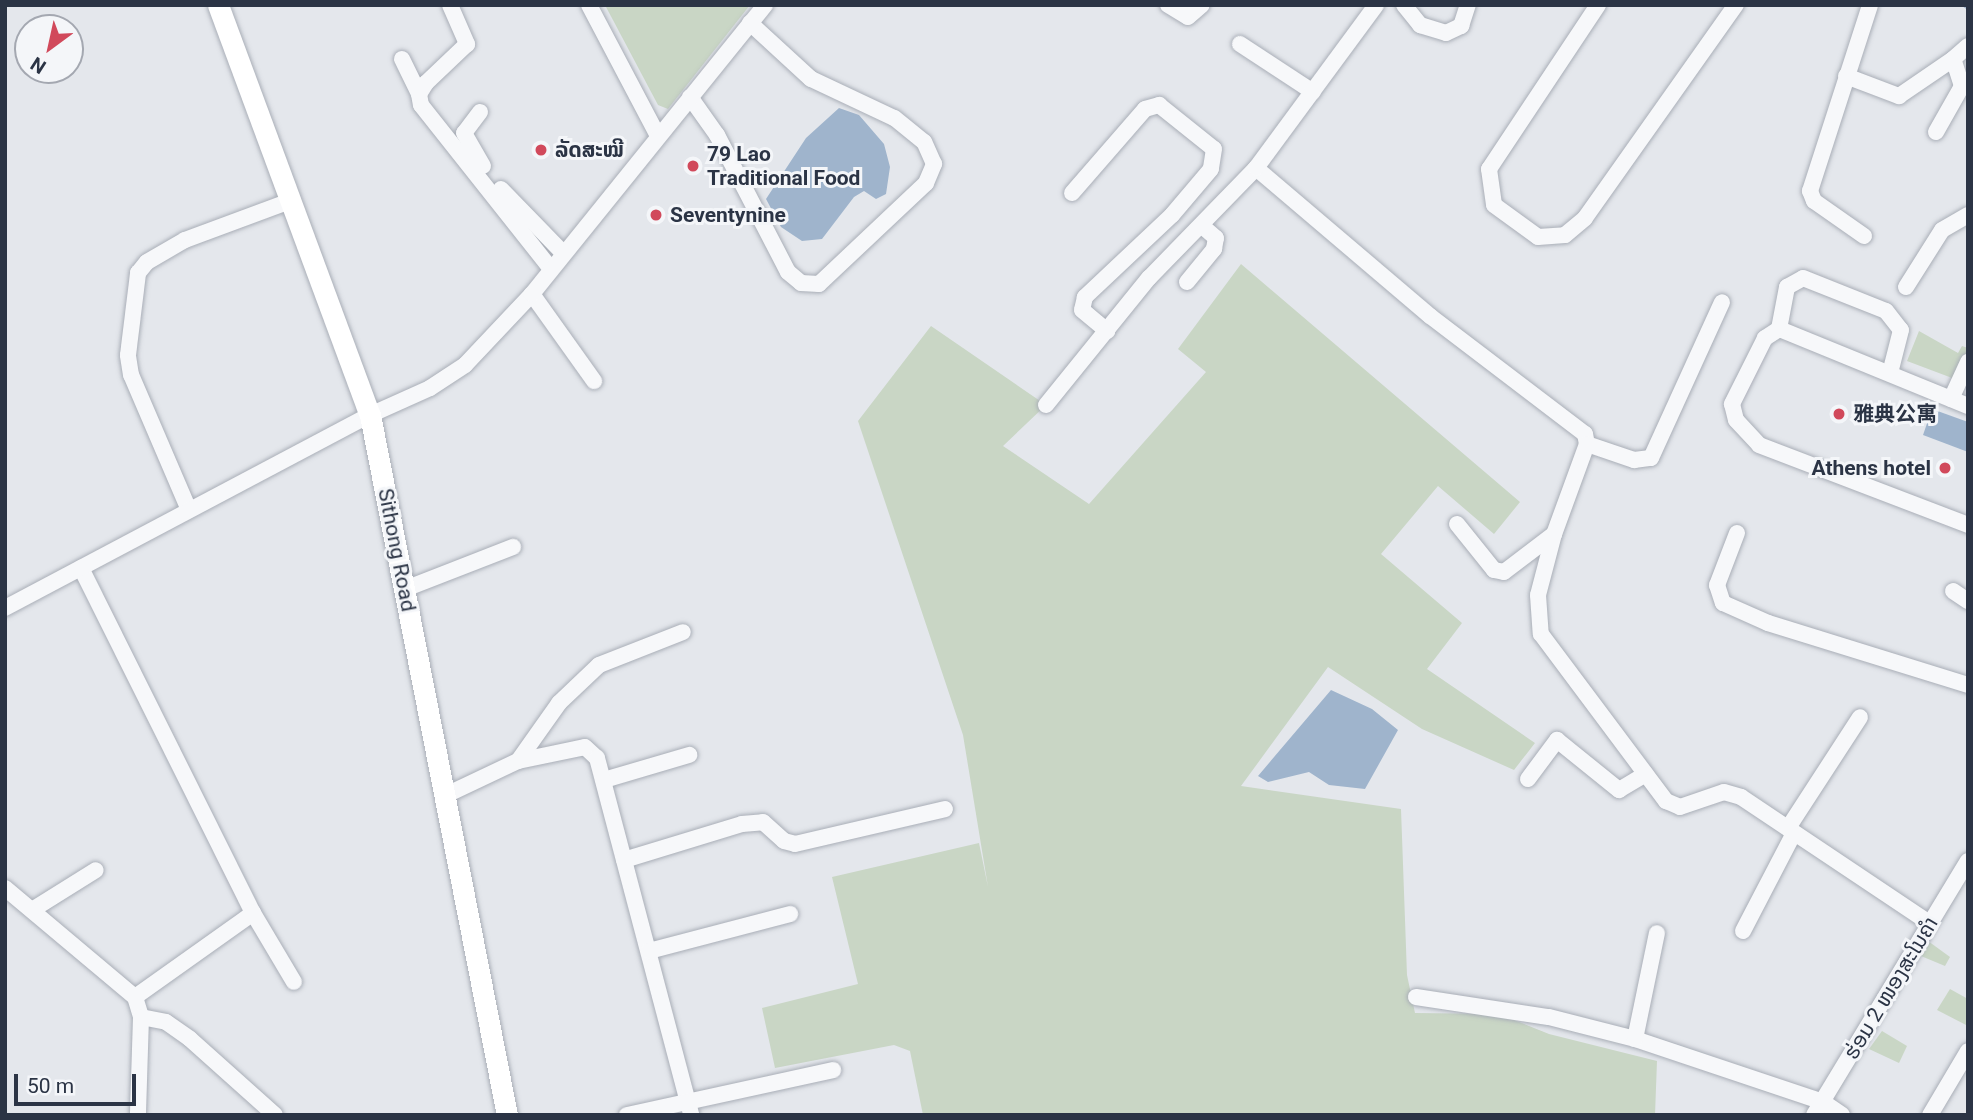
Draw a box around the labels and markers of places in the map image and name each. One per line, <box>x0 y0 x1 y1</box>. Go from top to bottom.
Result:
place label: ລັດສະໝີ <box>555 137 624 163</box>
place label: 79 Lao Traditional Food <box>707 141 860 191</box>
marker: ລັດສະໝີ <box>533 142 549 158</box>
marker: 79 Lao Traditional Food <box>685 158 701 174</box>
place label: Seventynine <box>670 202 786 228</box>
marker: Seventynine <box>648 207 664 223</box>
place label: 雅典公寓 <box>1853 401 1937 427</box>
marker: 雅典公寓 <box>1831 406 1847 422</box>
place label: Athens hotel <box>1811 455 1931 481</box>
marker: Athens hotel <box>1937 460 1953 476</box>

